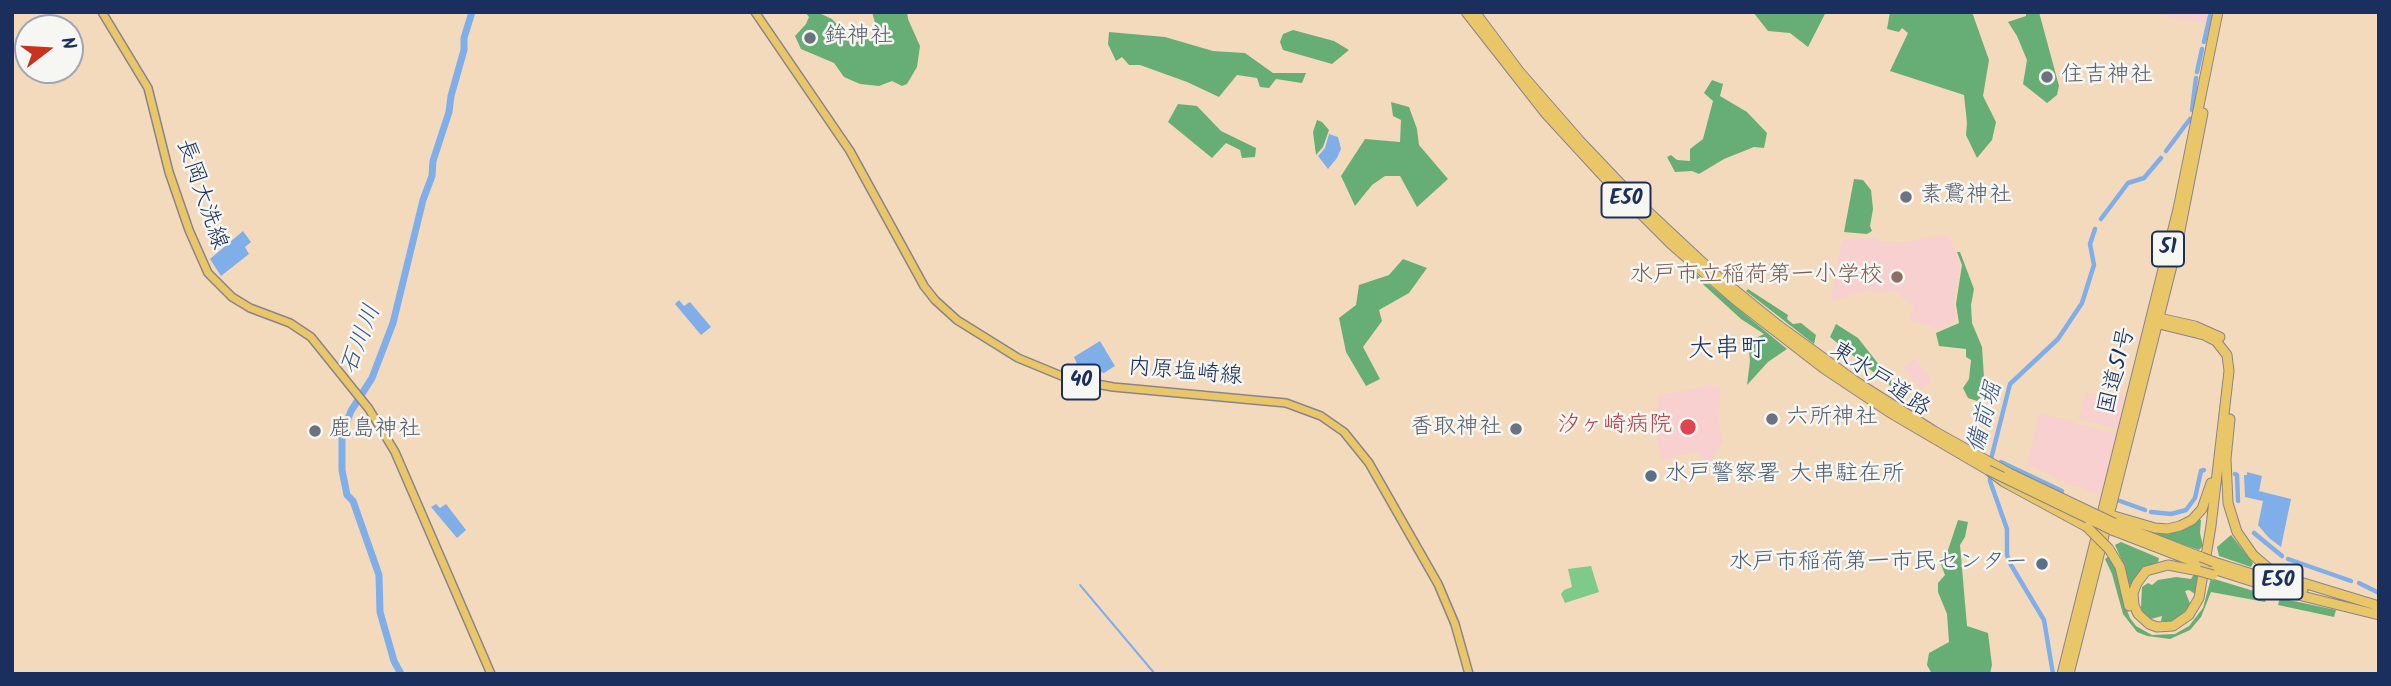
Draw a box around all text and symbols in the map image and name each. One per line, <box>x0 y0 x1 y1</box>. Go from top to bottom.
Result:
north arrow <box>14 14 84 84</box>
place label: 鉾神社 <box>824 24 893 52</box>
marker: 鉾神社 <box>802 30 818 46</box>
text: N <box>51 33 83 54</box>
place label: 住吉神社 <box>2061 63 2153 91</box>
marker: 住吉神社 <box>2039 69 2055 85</box>
street label: 長岡大洗線 <box>168 136 232 254</box>
road number: E50 <box>1602 182 1650 218</box>
place label: 素鵞神社 <box>1920 183 2012 211</box>
marker: 素鵞神社 <box>1898 189 1914 205</box>
road number: 51 <box>2152 232 2184 266</box>
place label: 水戸市立稲荷第一小学校 <box>1630 263 1883 291</box>
marker: 水戸市立稲荷第一小学校 <box>1889 269 1905 285</box>
water label: 石川川 <box>337 301 389 379</box>
street label: 国道51号 <box>2095 325 2143 417</box>
district label: 大串町 <box>1688 336 1766 368</box>
street label: 東水戸道路 <box>1824 337 1934 425</box>
street label: 内原塩崎線 <box>1127 355 1243 393</box>
road number: 40 <box>1062 364 1100 400</box>
water label: 備前堀 <box>1963 379 2011 457</box>
place label: 六所神社 <box>1786 405 1878 433</box>
marker: 六所神社 <box>1764 411 1780 427</box>
place label: 汐ヶ崎病院 <box>1557 413 1672 441</box>
place label: 香取神社 <box>1410 415 1502 443</box>
place label: 鹿島神社 <box>329 417 421 445</box>
marker: 汐ヶ崎病院 <box>1678 417 1698 437</box>
marker: 香取神社 <box>1508 421 1524 437</box>
marker: 鹿島神社 <box>307 423 323 439</box>
place label: 水戸警察署 大串駐在所 <box>1665 462 1904 490</box>
marker: 水戸警察署 大串駐在所 <box>1643 468 1659 484</box>
place label: 水戸市稲荷第一市民センター <box>1729 550 2028 578</box>
marker: 水戸市稲荷第一市民センター <box>2034 556 2050 572</box>
road number: E50 <box>2254 564 2302 600</box>

